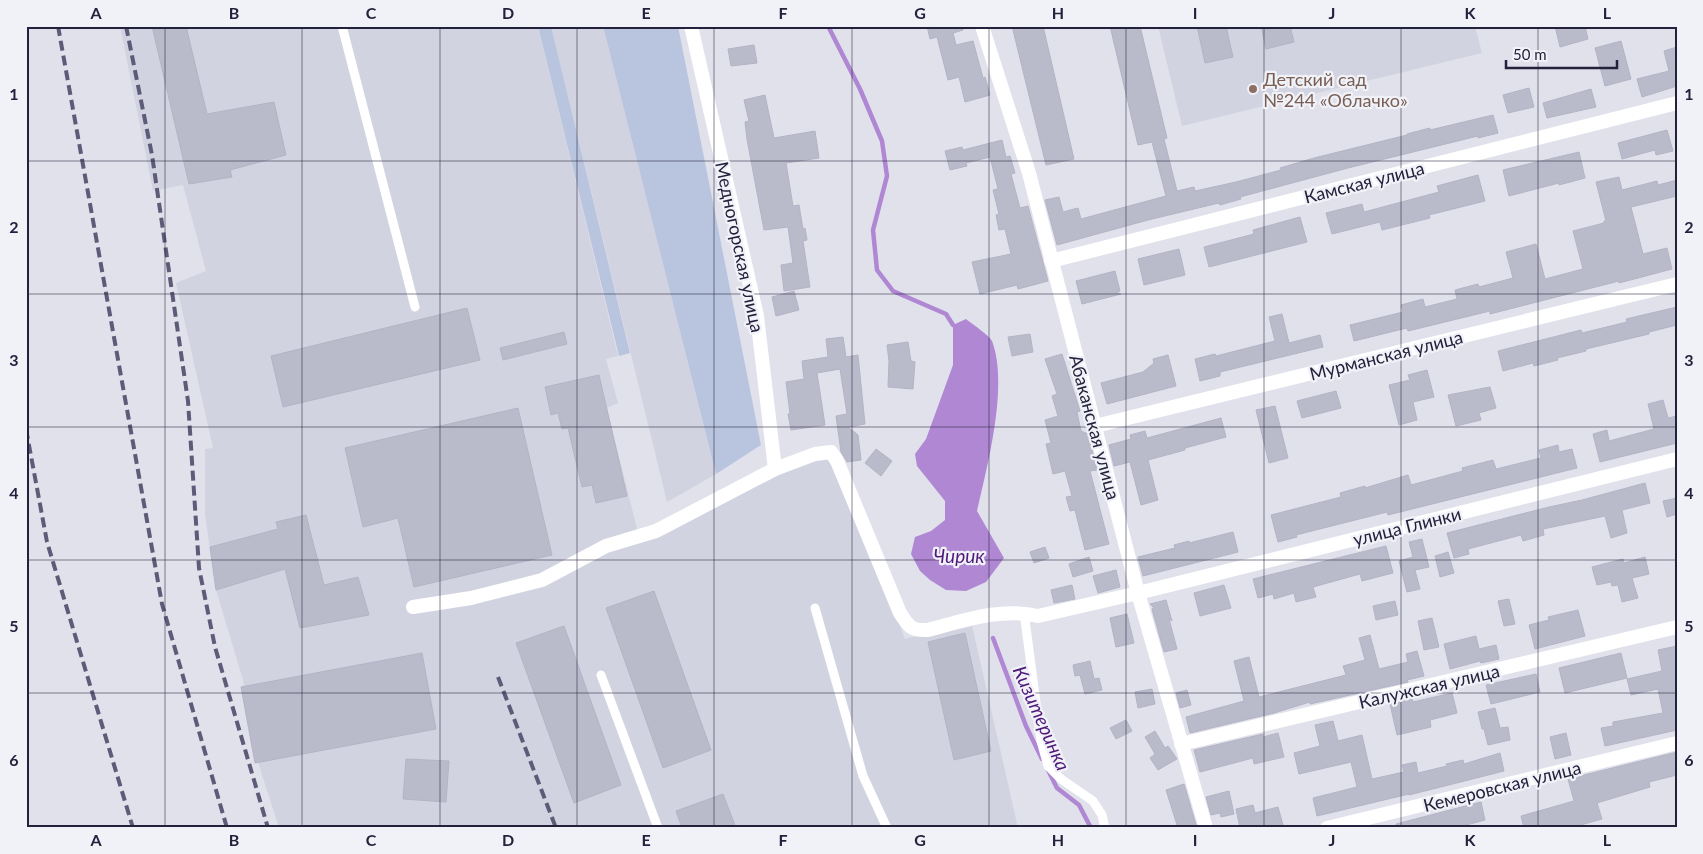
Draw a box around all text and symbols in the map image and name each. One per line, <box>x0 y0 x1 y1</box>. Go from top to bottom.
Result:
text: A <box>89 3 102 22</box>
text: B <box>229 3 239 22</box>
text: C <box>366 3 377 22</box>
text: D <box>502 3 514 22</box>
text: E <box>641 3 651 22</box>
text: F <box>778 3 788 22</box>
text: G <box>914 3 926 22</box>
text: H <box>1052 3 1064 22</box>
text: I <box>1193 3 1197 22</box>
text: J <box>1329 3 1335 22</box>
text: K <box>1465 3 1477 22</box>
text: L <box>1603 3 1612 22</box>
scale bar <box>1506 38 1617 70</box>
text: 50 m <box>1513 45 1547 63</box>
place label: Детский сад №244 «Облачко» <box>1263 68 1408 111</box>
marker: Детский сад №244 «Облачко» <box>1247 83 1259 95</box>
text: 1 <box>9 84 19 103</box>
text: 1 <box>1684 84 1694 103</box>
street label: Камская улица <box>1302 156 1426 208</box>
street label: Медногорская улица <box>711 160 769 334</box>
text: 2 <box>9 217 19 236</box>
text: 2 <box>1684 217 1694 236</box>
street label: Мурманская улица <box>1307 325 1465 385</box>
text: 3 <box>9 350 19 369</box>
text: 3 <box>1684 350 1694 369</box>
street label: Абаканская улица <box>1065 352 1125 502</box>
text: 4 <box>9 483 19 502</box>
text: 4 <box>1684 483 1694 502</box>
street label: улица Глинки <box>1351 502 1463 550</box>
water label: Чирик <box>934 544 985 567</box>
text: 5 <box>9 616 19 635</box>
text: 5 <box>1684 616 1694 635</box>
street label: Калужская улица <box>1356 659 1502 713</box>
water label: Кизитеринка <box>1009 662 1075 774</box>
text: 6 <box>9 750 19 769</box>
text: 6 <box>1684 750 1694 769</box>
street label: Кемеровская улица <box>1421 756 1583 816</box>
text: A <box>89 830 102 849</box>
text: B <box>229 830 239 849</box>
text: C <box>366 830 377 849</box>
text: D <box>502 830 514 849</box>
text: E <box>641 830 651 849</box>
text: F <box>778 830 788 849</box>
text: G <box>914 830 926 849</box>
text: H <box>1052 830 1064 849</box>
text: I <box>1193 830 1197 849</box>
text: J <box>1329 830 1335 849</box>
text: K <box>1465 830 1477 849</box>
text: L <box>1603 830 1612 849</box>

